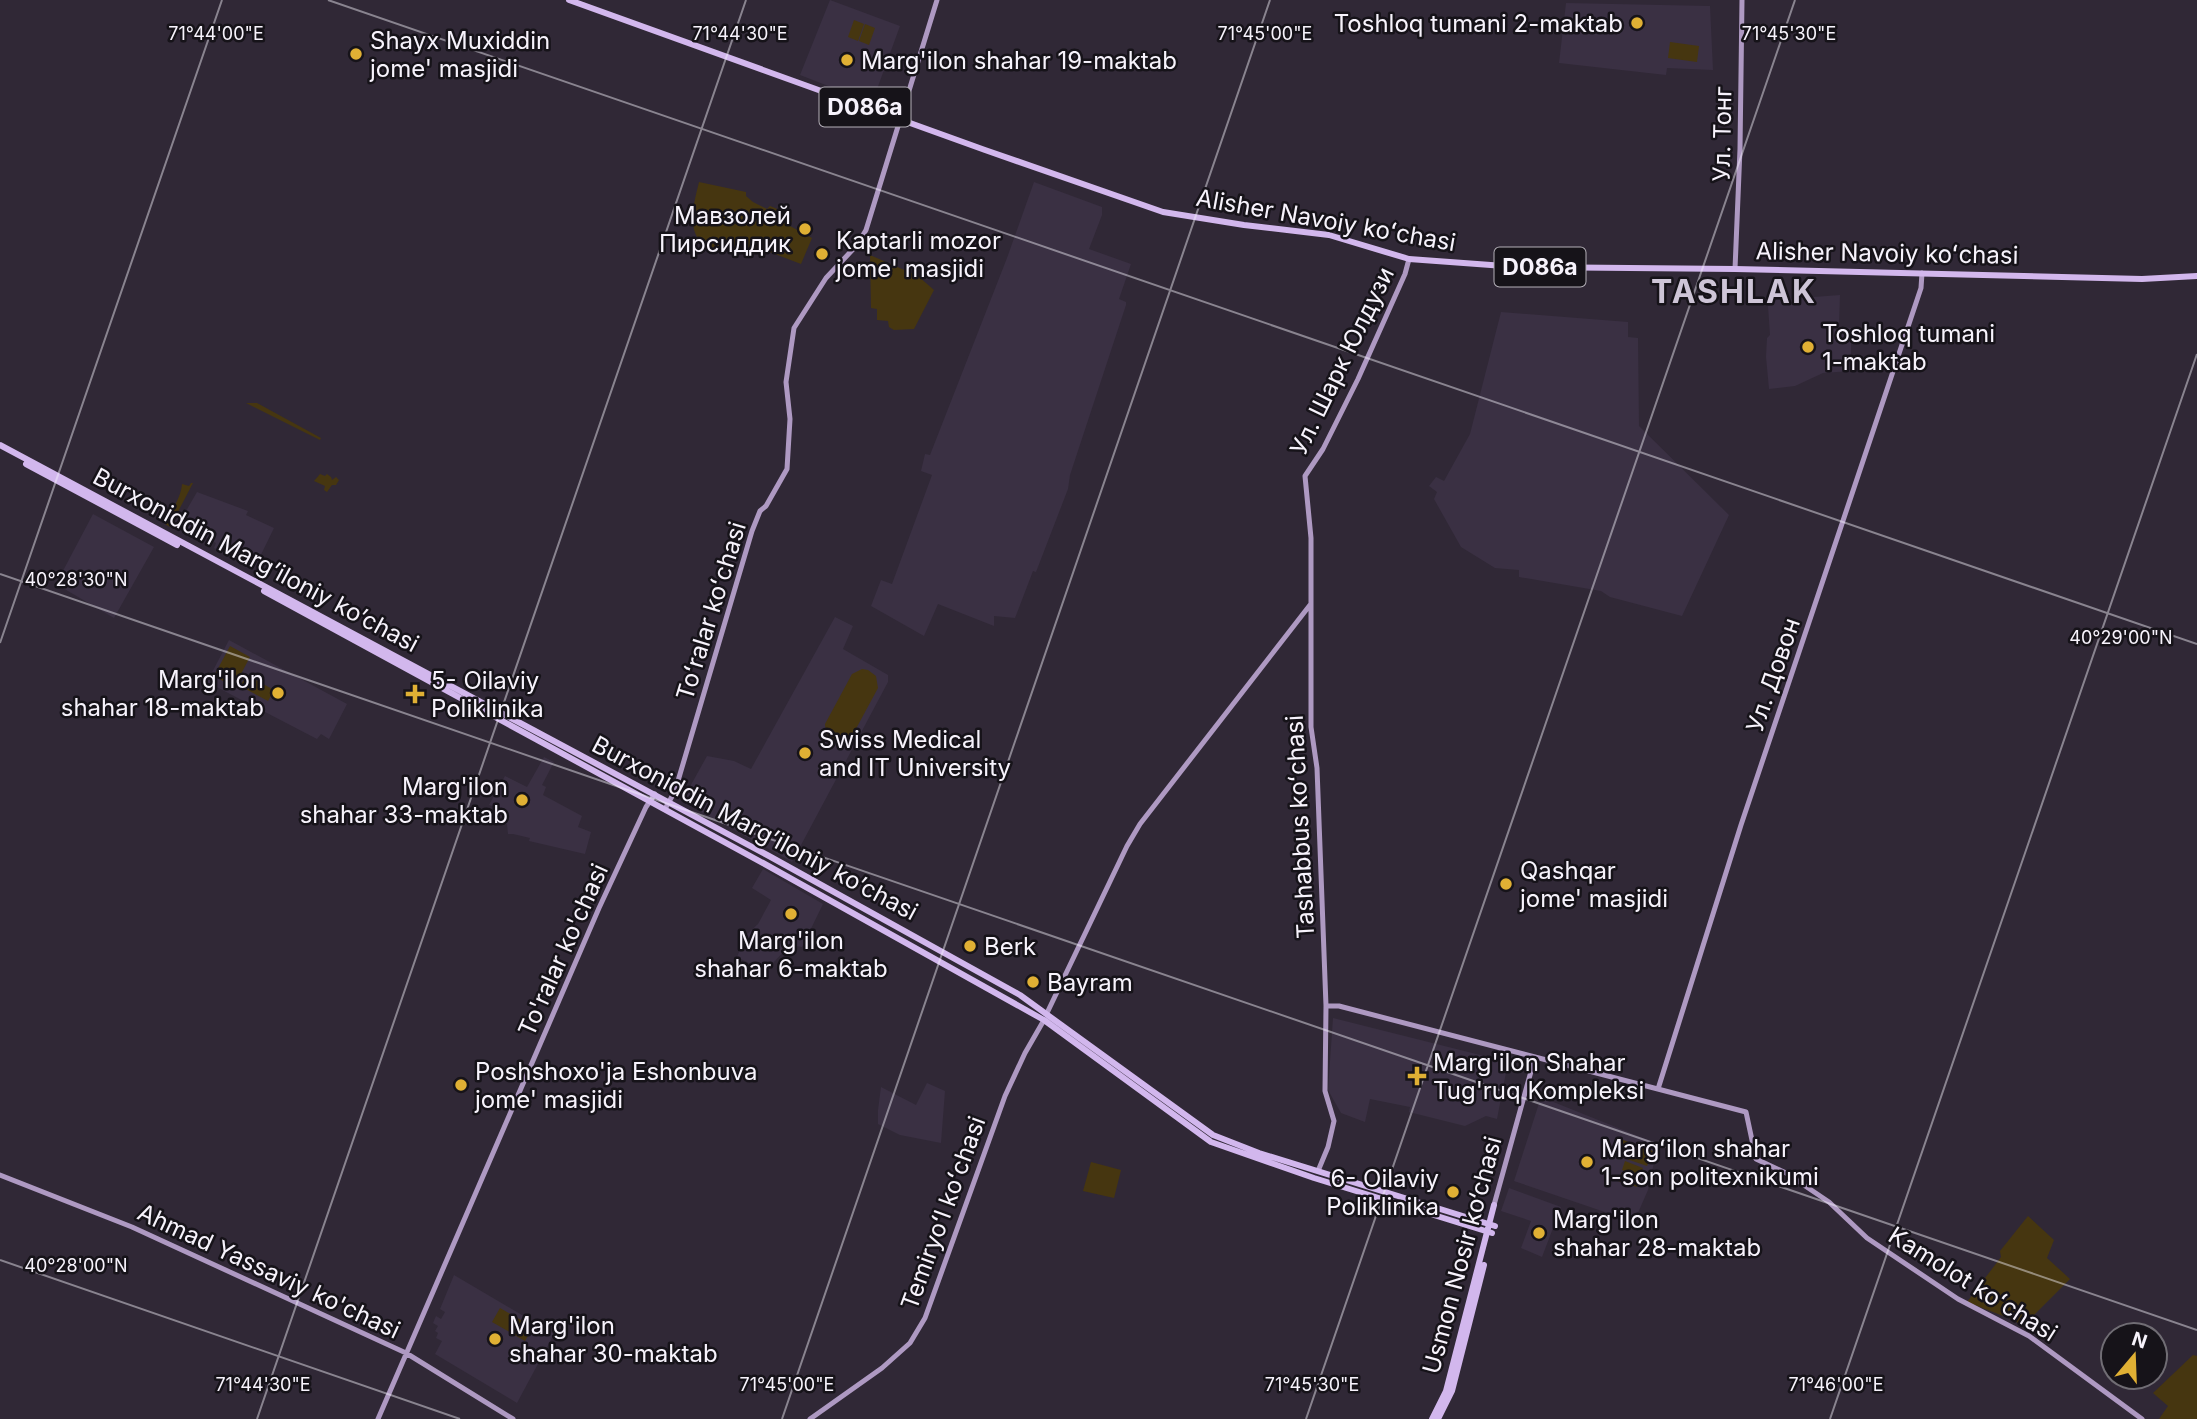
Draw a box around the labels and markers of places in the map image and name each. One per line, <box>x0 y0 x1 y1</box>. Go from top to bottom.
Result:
place label: Toshloq tumani 2-maktab <box>1334 9 1623 38</box>
marker: Toshloq tumani 2-maktab <box>1629 15 1645 31</box>
place label: Shayx Muxiddin jome' masjidi <box>369 26 550 83</box>
marker: Shayx Muxiddin jome' masjidi <box>348 46 364 62</box>
place label: Marg'ilon shahar 19-maktab <box>861 46 1177 75</box>
marker: Marg'ilon shahar 19-maktab <box>839 52 855 68</box>
place label: Мавзолей Пирсиддик <box>659 201 791 258</box>
marker: Мавзолей Пирсиддик <box>797 221 813 237</box>
place label: Kaptarli mozor jome' masjidi <box>835 226 1001 283</box>
marker: Kaptarli mozor jome' masjidi <box>814 246 830 262</box>
place label: Toshloq tumani 1-maktab <box>1822 319 1995 376</box>
marker: Toshloq tumani 1-maktab <box>1800 339 1816 355</box>
place label: Marg'ilon shahar 18-maktab <box>61 665 264 722</box>
place label: 5- Oilaviy Poliklinika <box>431 666 544 723</box>
marker: 5- Oilaviy Poliklinika <box>405 684 425 704</box>
marker: Marg'ilon shahar 18-maktab <box>270 685 286 701</box>
place label: Swiss Medical and IT University <box>819 725 1011 782</box>
marker: Swiss Medical and IT University <box>797 745 813 761</box>
place label: Marg'ilon shahar 33-maktab <box>300 772 508 829</box>
marker: Marg'ilon shahar 33-maktab <box>514 792 530 808</box>
place label: Qashqar jome' masjidi <box>1519 856 1668 913</box>
marker: Qashqar jome' masjidi <box>1498 876 1514 892</box>
marker: Marg'ilon shahar 6-maktab <box>783 906 799 922</box>
place label: Marg'ilon shahar 6-maktab <box>694 926 888 983</box>
place label: Berk <box>984 932 1036 961</box>
marker: Berk <box>962 938 978 954</box>
place label: Bayram <box>1047 968 1133 997</box>
marker: Bayram <box>1025 974 1041 990</box>
place label: Marg'ilon Shahar Tug'ruq Kompleksi <box>1433 1048 1644 1105</box>
place label: Poshshoxo'ja Eshonbuva jome' masjidi <box>474 1057 758 1114</box>
marker: Marg'ilon Shahar Tug'ruq Kompleksi <box>1407 1066 1427 1086</box>
marker: Poshshoxo'ja Eshonbuva jome' masjidi <box>453 1077 469 1093</box>
place label: Margʻilon shahar 1-son politexnikumi <box>1601 1134 1819 1191</box>
marker: Margʻilon shahar 1-son politexnikumi <box>1579 1154 1595 1170</box>
place label: 6- Oilaviy Poliklinika <box>1326 1164 1439 1221</box>
marker: 6- Oilaviy Poliklinika <box>1445 1184 1461 1200</box>
place label: Marg'ilon shahar 28-maktab <box>1553 1205 1761 1262</box>
marker: Marg'ilon shahar 28-maktab <box>1531 1225 1547 1241</box>
place label: Marg'ilon shahar 30-maktab <box>509 1311 718 1368</box>
marker: Marg'ilon shahar 30-maktab <box>487 1331 503 1347</box>

